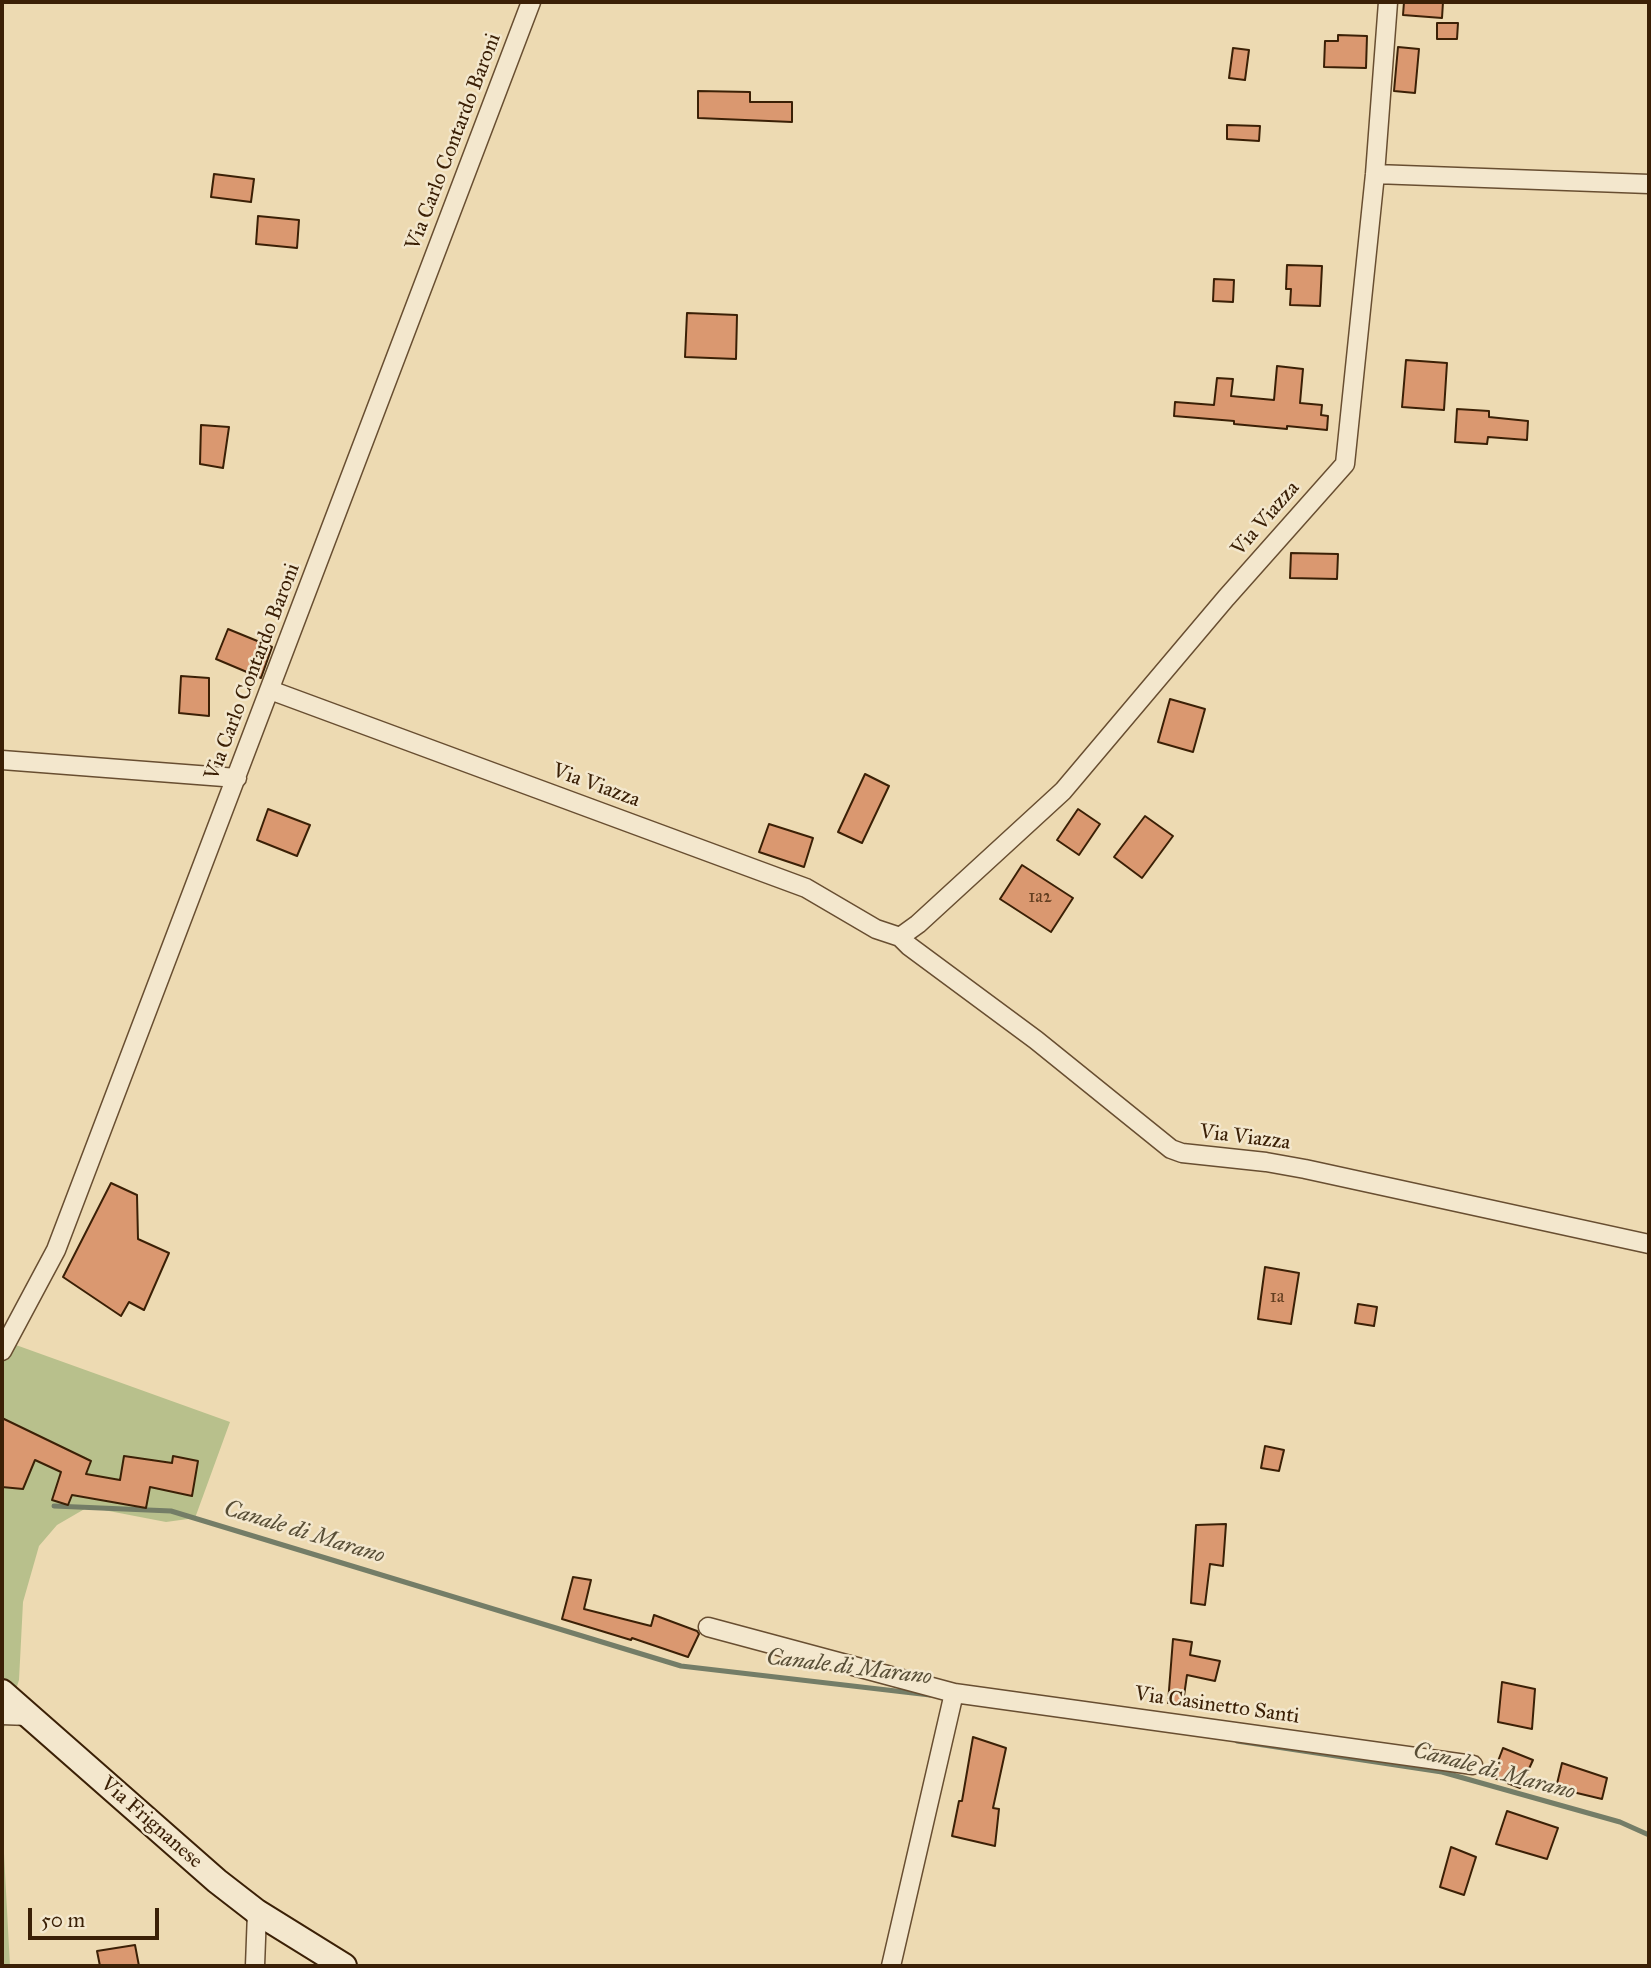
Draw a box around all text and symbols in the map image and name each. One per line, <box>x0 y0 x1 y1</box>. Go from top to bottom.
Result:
street label: Via Carlo Contardo Baroni <box>401 30 507 254</box>
street label: Via Viazza <box>1227 476 1305 562</box>
street label: Via Carlo Contardo Baroni <box>200 560 306 784</box>
street label: Via Viazza <box>549 759 643 813</box>
house number: 1a2 <box>1028 887 1052 909</box>
street label: Via Viazza <box>1198 1120 1292 1156</box>
house number: 1a <box>1270 1287 1284 1309</box>
water label: Canale di Marano <box>220 1495 388 1571</box>
water label: Canale di Marano <box>765 1644 933 1692</box>
street label: Via Casinetto Santi <box>1133 1682 1301 1730</box>
water label: Canale di Marano <box>1410 1737 1578 1807</box>
street label: Via Frignanese <box>95 1772 207 1874</box>
scale bar <box>32 1895 163 1939</box>
text: 50 m <box>41 1907 85 1933</box>

